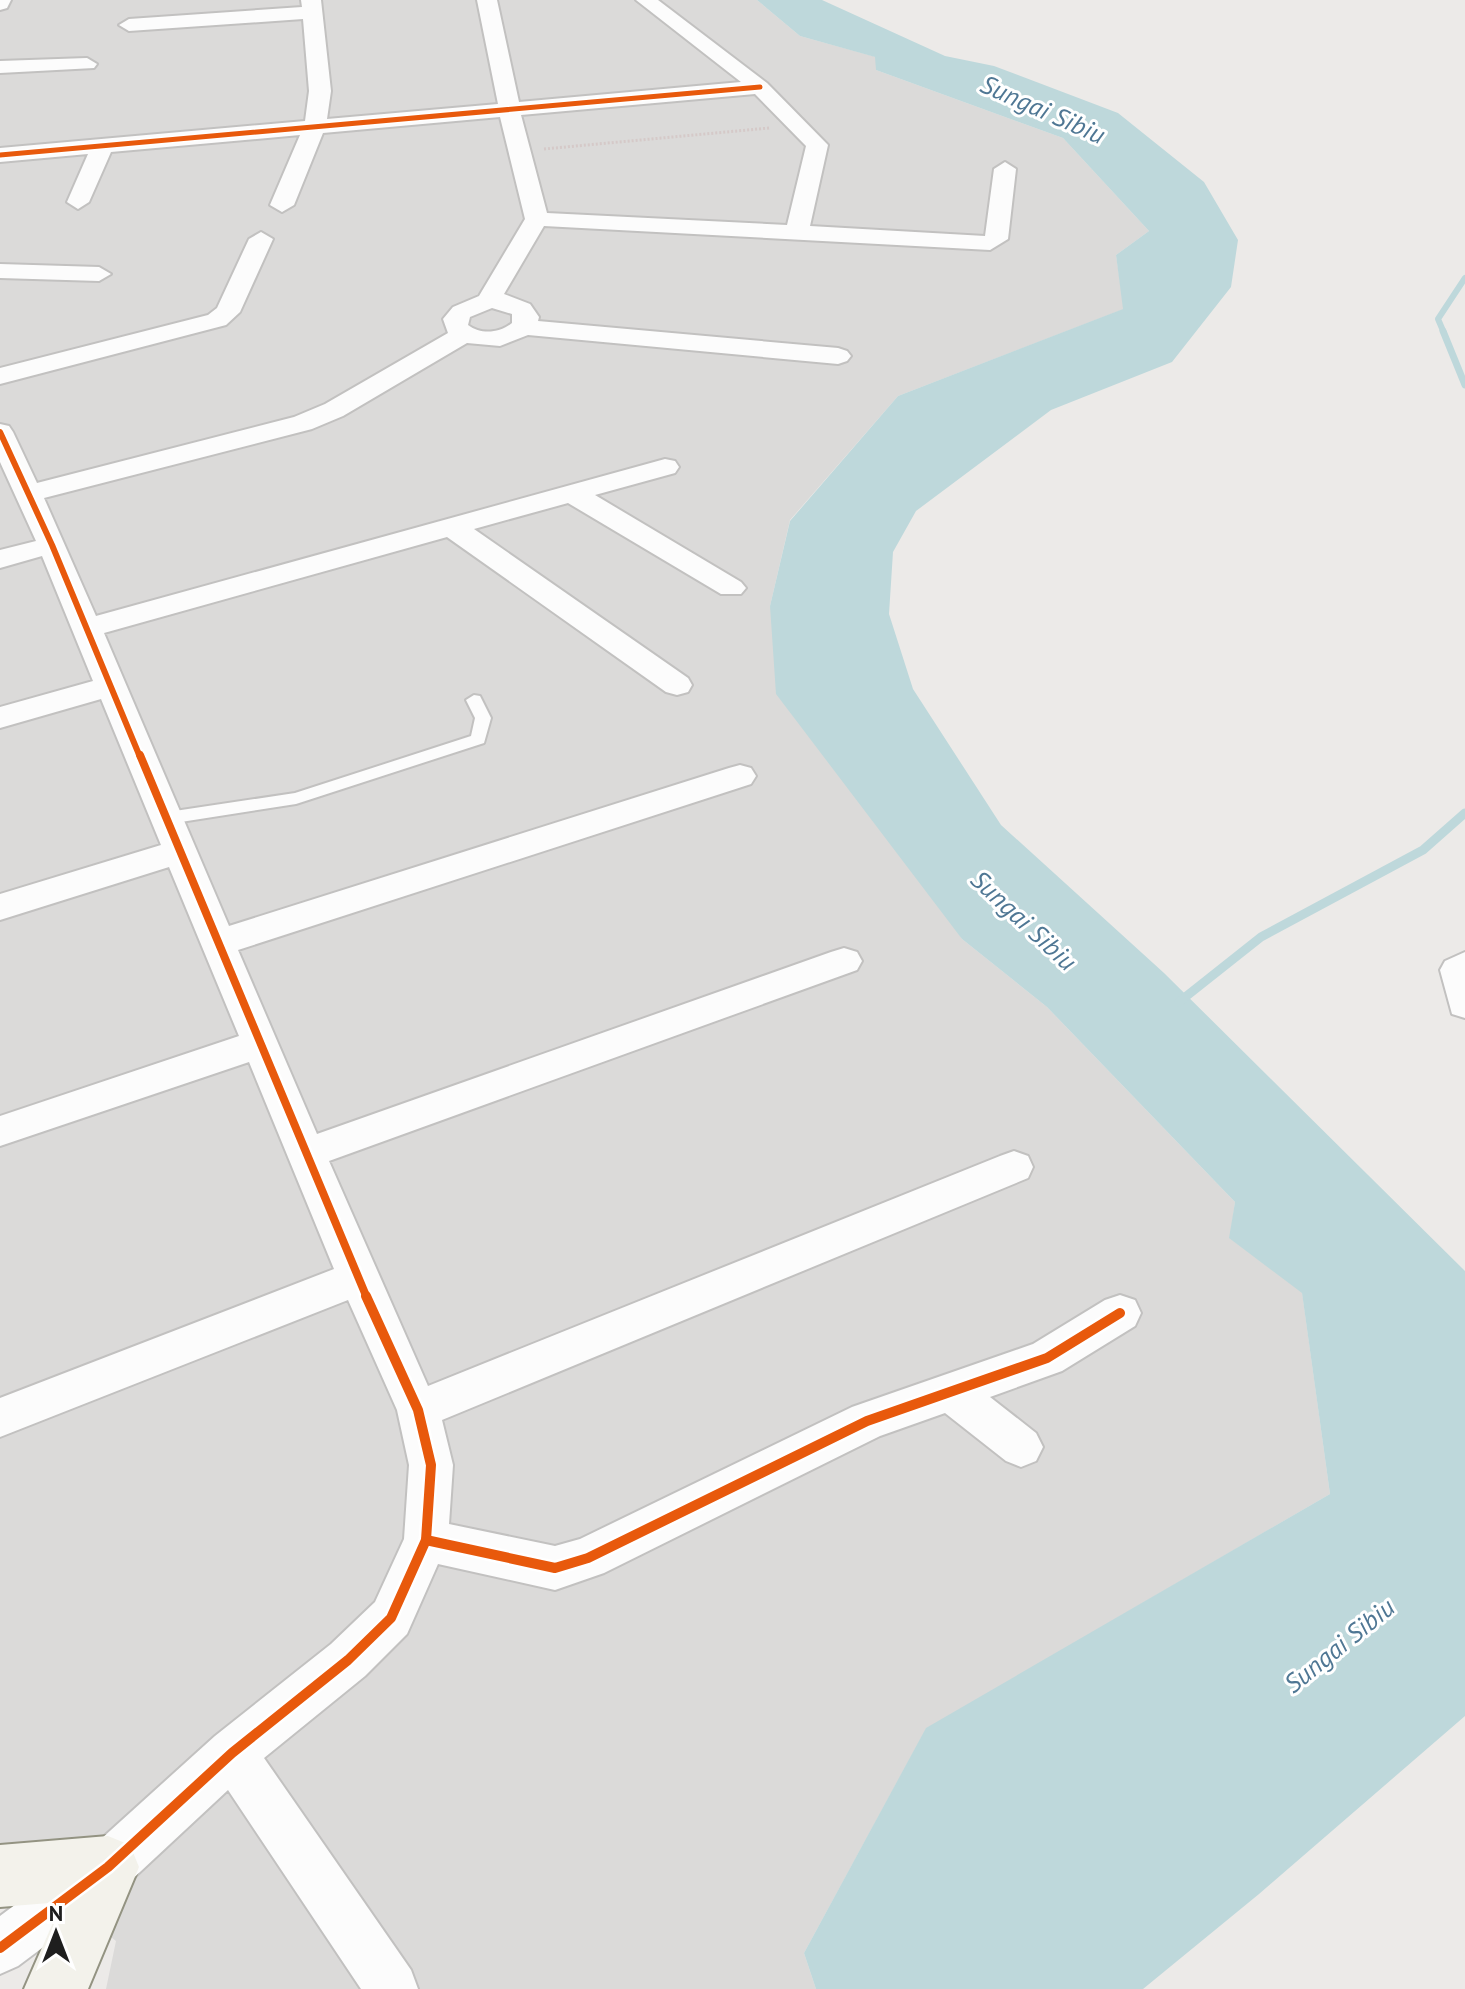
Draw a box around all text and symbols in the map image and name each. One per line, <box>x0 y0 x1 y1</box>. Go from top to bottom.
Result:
water label: Sungai Sibiu <box>976 67 1110 151</box>
water label: Sungai Sibiu <box>964 863 1084 977</box>
water label: Sungai Sibiu <box>1277 1590 1401 1700</box>
north arrow <box>16 1893 96 1973</box>
text: N <box>49 1899 63 1927</box>

